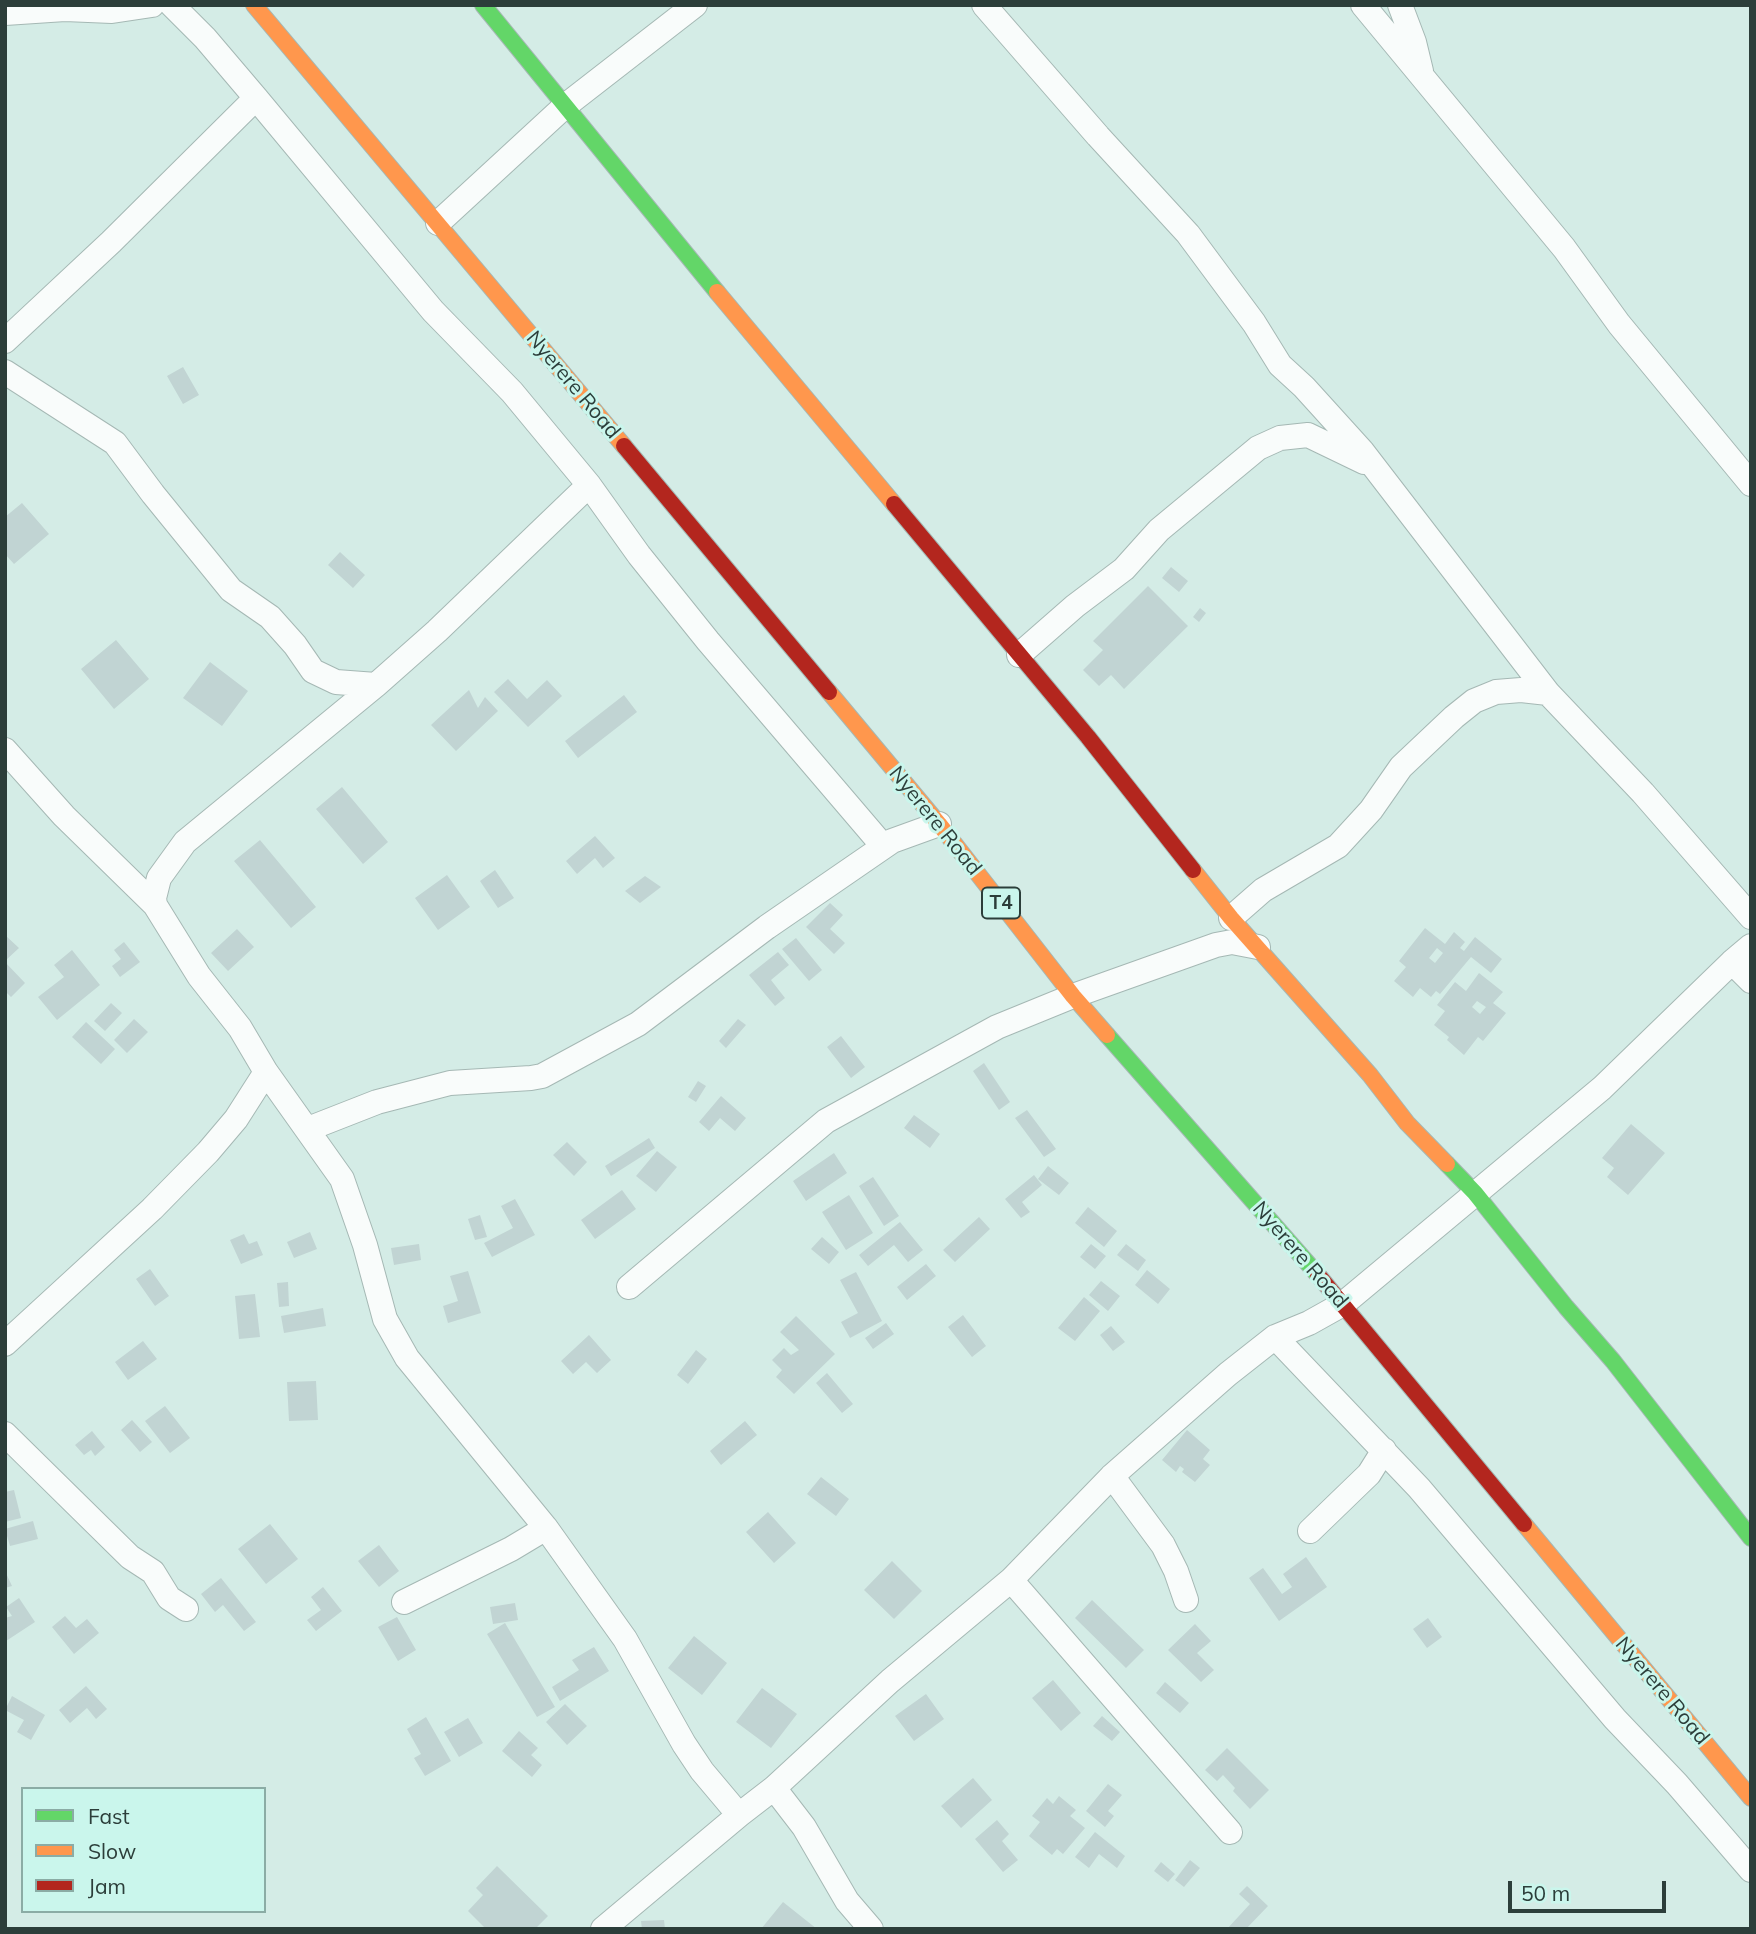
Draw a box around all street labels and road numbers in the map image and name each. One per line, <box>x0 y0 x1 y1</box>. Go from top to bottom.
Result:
street label: Nyerere Road <box>521 326 625 444</box>
street label: Nyerere Road <box>883 761 987 881</box>
road number: T4 <box>982 888 1020 918</box>
street label: Nyerere Road <box>1247 1197 1353 1313</box>
street label: Nyerere Road <box>1610 1632 1714 1750</box>

